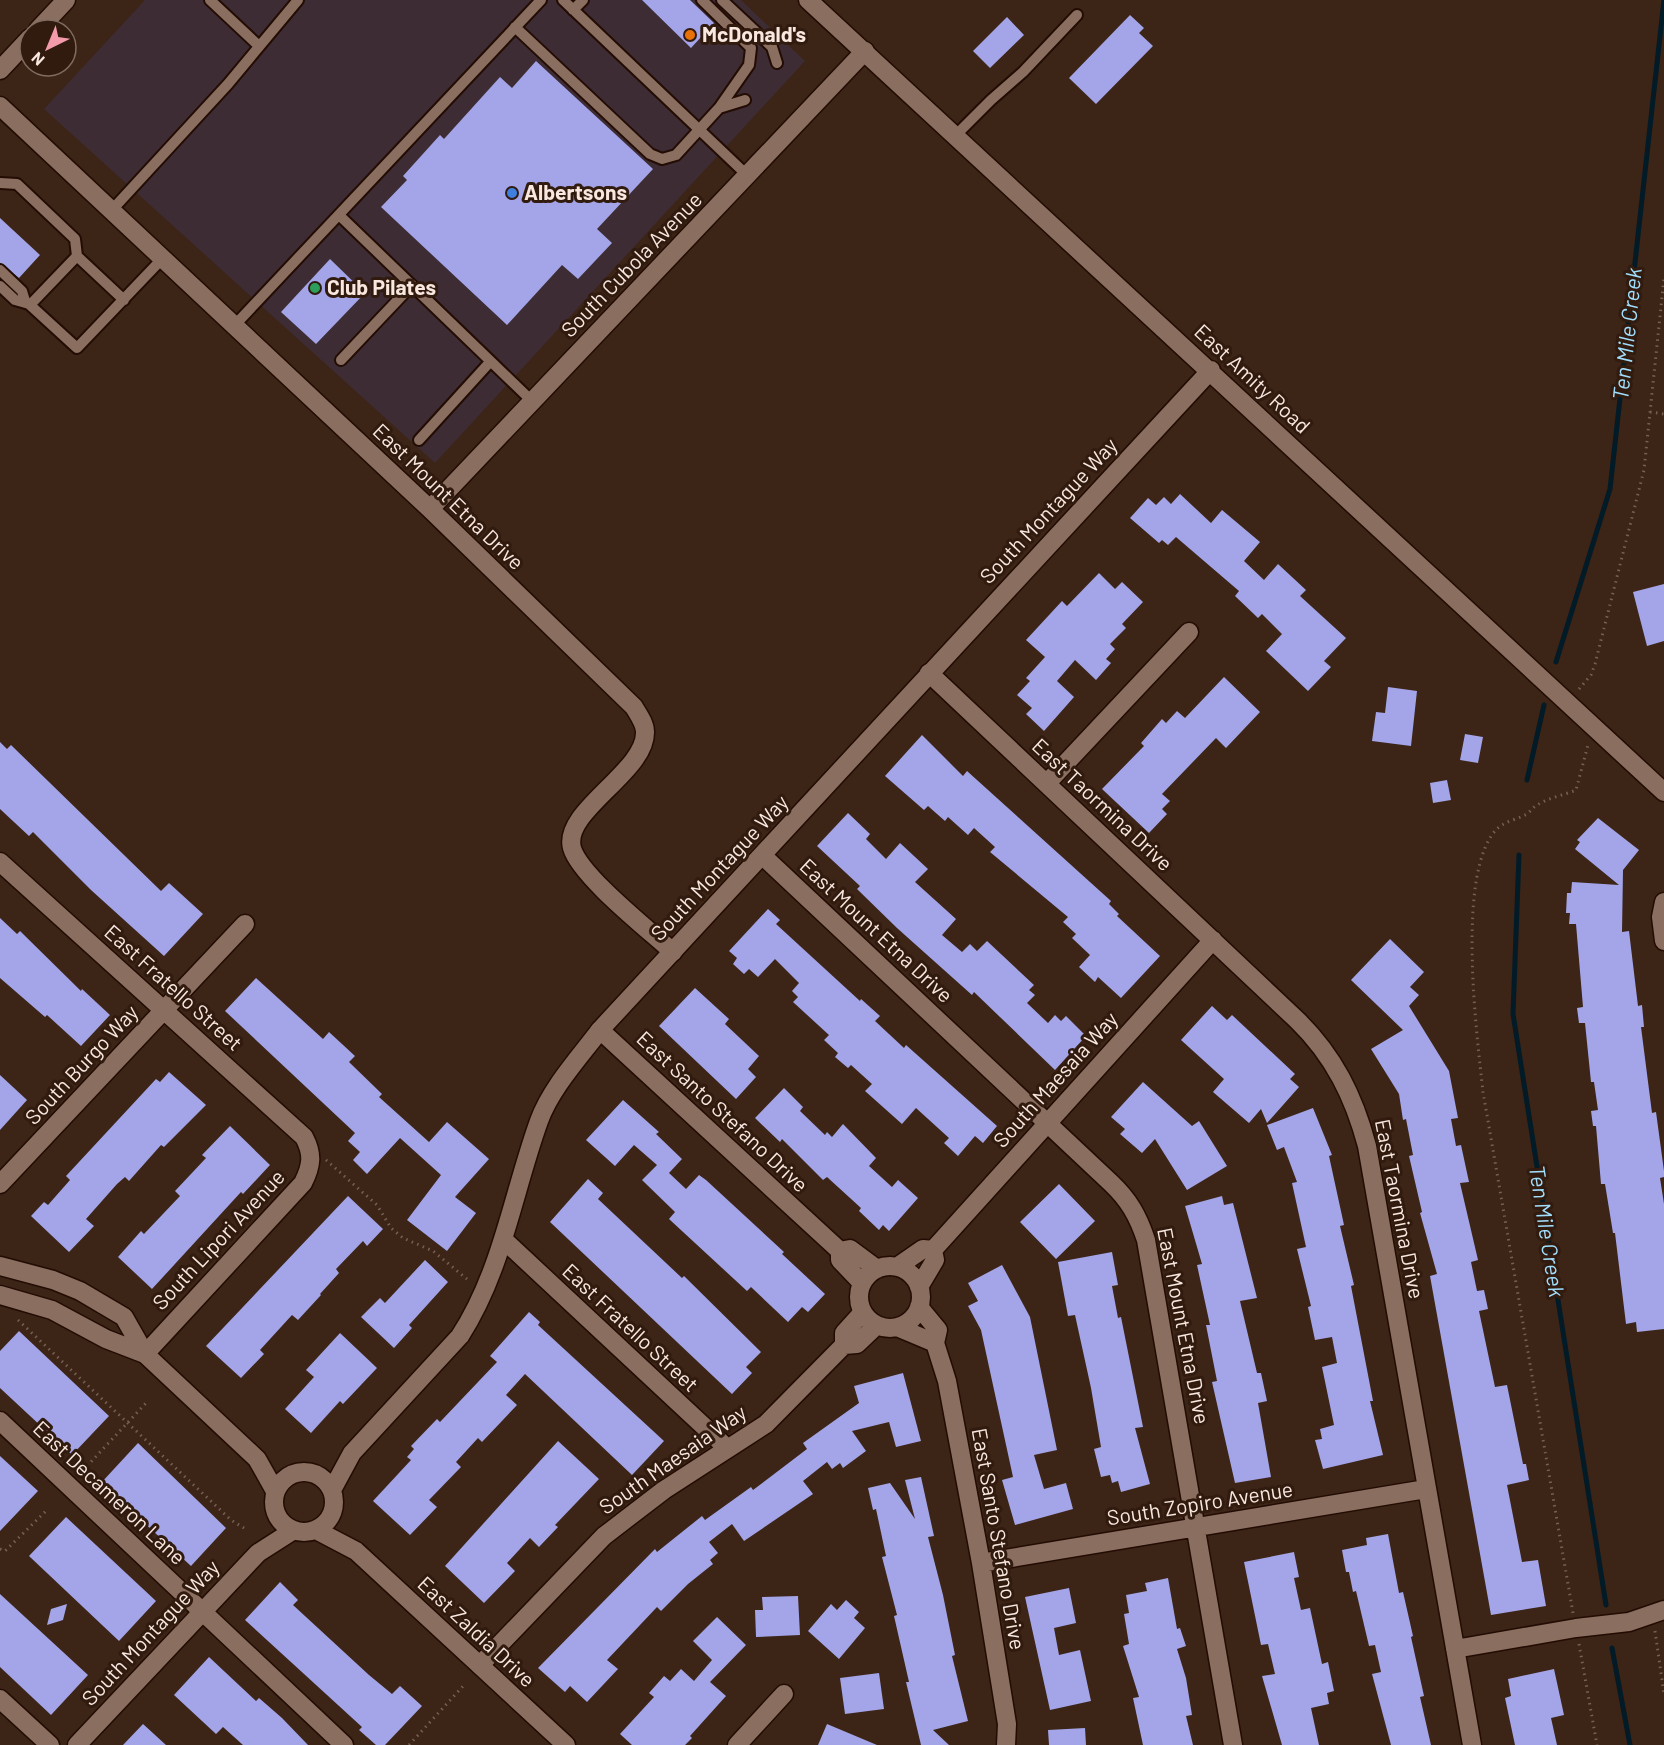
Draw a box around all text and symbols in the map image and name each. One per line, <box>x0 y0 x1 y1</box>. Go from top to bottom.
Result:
north arrow <box>18 18 78 78</box>
place label: McDonald's <box>702 21 806 46</box>
marker: McDonald's <box>683 28 697 42</box>
text: N <box>27 49 48 70</box>
place label: Albertsons <box>524 179 627 204</box>
marker: Albertsons <box>505 186 519 200</box>
street label: South Cubola Avenue <box>555 186 706 341</box>
water label: Ten Mile Creek <box>1606 266 1646 401</box>
place label: Club Pilates <box>327 274 436 299</box>
marker: Club Pilates <box>308 281 322 295</box>
street label: East Amity Road <box>1190 318 1316 438</box>
street label: East Mount Etna Drive <box>369 418 530 574</box>
street label: South Montague Way <box>974 432 1122 588</box>
street label: East Taormina Drive <box>1028 733 1178 875</box>
street label: South Montague Way <box>645 789 793 945</box>
street label: East Mount Etna Drive <box>795 853 959 1007</box>
street label: East Fratello Street <box>100 919 248 1055</box>
street label: South Burgo Way <box>19 999 143 1129</box>
street label: South Maesaia Way <box>987 1006 1123 1152</box>
street label: East Santo Stefano Drive <box>632 1025 814 1197</box>
street label: East Taormina Drive <box>1371 1117 1430 1301</box>
water label: Ten Mile Creek <box>1525 1163 1571 1299</box>
street label: South Lipori Avenue <box>147 1164 289 1314</box>
street label: East Mount Etna Drive <box>1153 1225 1216 1426</box>
street label: East Fratello Street <box>558 1258 704 1396</box>
street label: South Maesaia Way <box>594 1399 751 1519</box>
street label: East Decameron Lane <box>29 1415 191 1569</box>
street label: East Santo Stefano Drive <box>968 1426 1031 1652</box>
street label: South Zopiro Avenue <box>1105 1475 1295 1530</box>
street label: South Montague Way <box>76 1554 224 1710</box>
street label: East Zaldia Drive <box>413 1570 541 1692</box>

